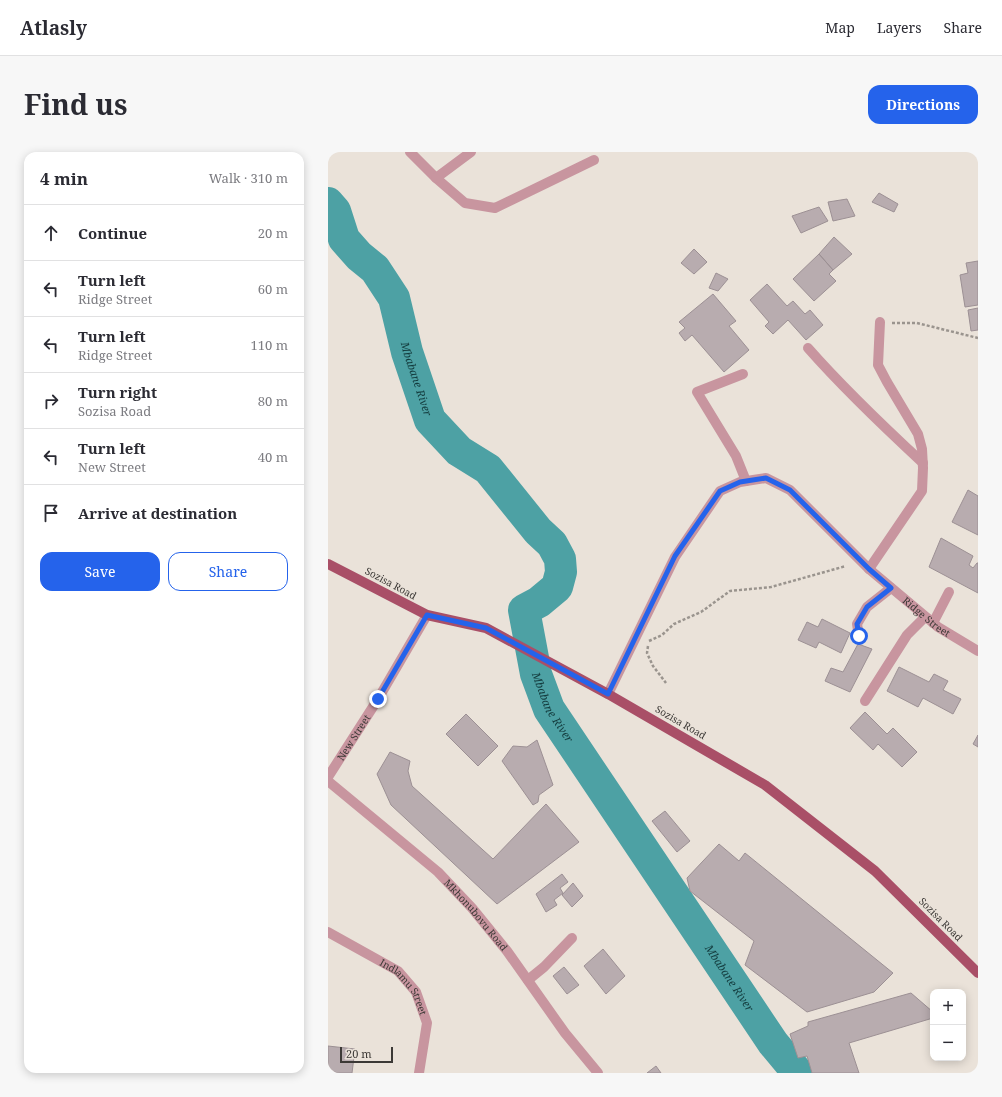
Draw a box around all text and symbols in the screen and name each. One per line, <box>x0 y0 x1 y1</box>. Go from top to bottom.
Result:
text: Atlasly <box>20 15 87 41</box>
text: Map <box>825 18 855 37</box>
text: Layers <box>877 18 922 37</box>
text: Share <box>944 18 982 37</box>
text: Find us <box>24 85 128 123</box>
button: Directions <box>868 85 978 124</box>
text: 4 min <box>40 167 88 190</box>
text: Walk · 310 m <box>209 169 288 187</box>
icon: ahead <box>40 222 62 244</box>
text: Continue <box>78 223 147 243</box>
text: 20 m <box>258 224 288 242</box>
text: Turn left <box>78 270 146 290</box>
icon: left <box>40 278 62 300</box>
text: 60 m <box>258 280 288 298</box>
text: Ridge Street <box>78 290 152 308</box>
text: Turn left <box>78 326 146 346</box>
icon: left <box>40 334 62 356</box>
text: 110 m <box>251 336 288 354</box>
water label: Mbabane River <box>398 339 436 419</box>
text: Ridge Street <box>78 346 152 364</box>
text: Turn right <box>78 382 157 402</box>
icon: right <box>40 390 62 412</box>
text: 80 m <box>258 392 288 410</box>
text: Sozisa Road <box>78 402 151 420</box>
text: Turn left <box>78 438 146 458</box>
icon: left <box>40 446 62 468</box>
text: 40 m <box>258 448 288 466</box>
text: New Street <box>78 458 146 476</box>
icon: arrive <box>40 502 62 524</box>
text: Arrive at destination <box>78 503 237 523</box>
button: Save <box>40 552 160 591</box>
button: Share <box>168 552 288 591</box>
street label: Sozisa Road <box>363 564 419 602</box>
street label: Ridge Street <box>900 593 953 640</box>
route start <box>850 627 868 645</box>
water label: Mbabane River <box>529 669 578 746</box>
route end <box>369 690 387 708</box>
street label: Sozisa Road <box>653 702 709 742</box>
street label: New Street <box>333 711 374 763</box>
street label: Mkhonubovu Road <box>441 876 511 954</box>
street label: Sozisa Road <box>916 894 966 944</box>
water label: Mbabane River <box>701 941 758 1015</box>
street label: Indlamu Street <box>377 955 431 1017</box>
map controls <box>930 989 966 1061</box>
button: + <box>930 989 966 1025</box>
button: − <box>930 1025 966 1061</box>
scale bar <box>340 1045 393 1064</box>
text: 20 m <box>346 1046 372 1061</box>

